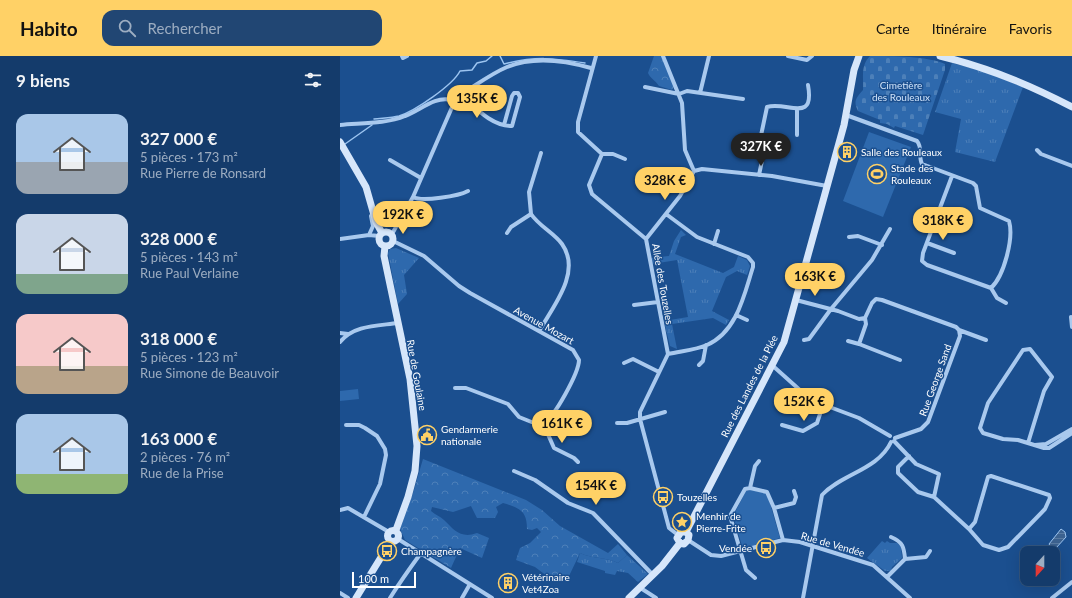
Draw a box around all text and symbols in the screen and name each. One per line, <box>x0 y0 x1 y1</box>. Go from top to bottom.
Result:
search box <box>102 10 382 46</box>
text: Habito <box>20 17 78 40</box>
icon: search <box>116 17 138 39</box>
text: Rechercher <box>148 19 222 37</box>
text: Carte <box>876 20 910 37</box>
text: Itinéraire <box>932 20 987 37</box>
text: Favoris <box>1009 20 1052 37</box>
icon: filters <box>302 69 324 91</box>
text: 9 biens <box>16 70 70 91</box>
park label: Cimetière des Rouleaux <box>872 79 930 103</box>
pin: 135K € <box>444 85 510 119</box>
text: 135K € <box>456 90 498 106</box>
text: 327 000 € <box>140 128 217 149</box>
icon: home <box>48 130 96 178</box>
pin: 327K € <box>728 133 794 167</box>
text: 327K € <box>740 138 782 154</box>
building icon: Salle des Rouleaux <box>836 141 858 163</box>
place label: Salle des Rouleaux <box>861 146 942 158</box>
text: 5 pièces · 173 m² <box>140 149 238 165</box>
place label: Stade des Rouleaux <box>891 162 933 186</box>
sports icon: Stade des Rouleaux <box>866 163 888 185</box>
text: Rue Pierre de Ronsard <box>140 165 266 181</box>
pin: 328K € <box>632 167 698 201</box>
text: 328K € <box>644 172 686 188</box>
pin: 192K € <box>370 201 436 235</box>
text: 192K € <box>382 206 424 222</box>
pin: 318K € <box>910 207 976 241</box>
text: 318K € <box>922 212 964 228</box>
text: 328 000 € <box>140 228 217 249</box>
icon: home <box>48 230 96 278</box>
street label: Allée des Touzelles <box>650 243 676 325</box>
text: 5 pièces · 143 m² <box>140 249 238 265</box>
pin: 163K € <box>782 263 848 297</box>
text: Rue Paul Verlaine <box>140 265 239 281</box>
text: 163K € <box>794 268 836 284</box>
street label: Avenue Mozart <box>512 303 577 347</box>
text: 318 000 € <box>140 328 217 349</box>
icon: home <box>48 330 96 378</box>
street label: Rue des Landes de la Plée <box>718 333 780 439</box>
street label: Rue de Goulaine <box>405 339 429 411</box>
street label: Rue George Sand <box>916 342 954 418</box>
text: 5 pièces · 123 m² <box>140 349 238 365</box>
text: Rue Simone de Beauvoir <box>140 365 279 381</box>
pin: 152K € <box>771 388 837 422</box>
text: 152K € <box>783 393 825 409</box>
pin: 161K € <box>529 410 595 444</box>
text: 161K € <box>541 415 583 431</box>
place label: Gendarmerie nationale <box>441 423 498 447</box>
public building icon: Gendarmerie nationale <box>416 424 438 446</box>
text: 163 000 € <box>140 428 217 449</box>
icon: home <box>48 430 96 478</box>
text: 2 pièces · 76 m² <box>140 449 230 465</box>
text: Rue de la Prise <box>140 465 224 481</box>
pin: 154K € <box>563 472 629 506</box>
text: 154K € <box>575 477 617 493</box>
bus stop icon: Touzelles <box>652 486 674 508</box>
place label: Touzelles <box>677 491 717 503</box>
place label: Menhir de Pierre-Frite <box>696 510 746 534</box>
place icon: Menhir de Pierre-Frite <box>671 511 693 533</box>
street label: Rue de Vendée <box>800 529 866 559</box>
bus stop icon: Vendée <box>755 537 777 559</box>
bus stop icon: Champagnère <box>376 540 398 562</box>
place label: Vendée <box>719 542 752 554</box>
place label: Champagnère <box>401 545 462 557</box>
north arrow <box>1020 546 1060 586</box>
map controls <box>1020 546 1060 586</box>
scale bar <box>352 570 416 589</box>
place label: Vétérinaire Vet4Zoa <box>522 571 570 595</box>
text: 100 m <box>358 572 389 585</box>
building icon: Vétérinaire Vet4Zoa <box>497 572 519 594</box>

